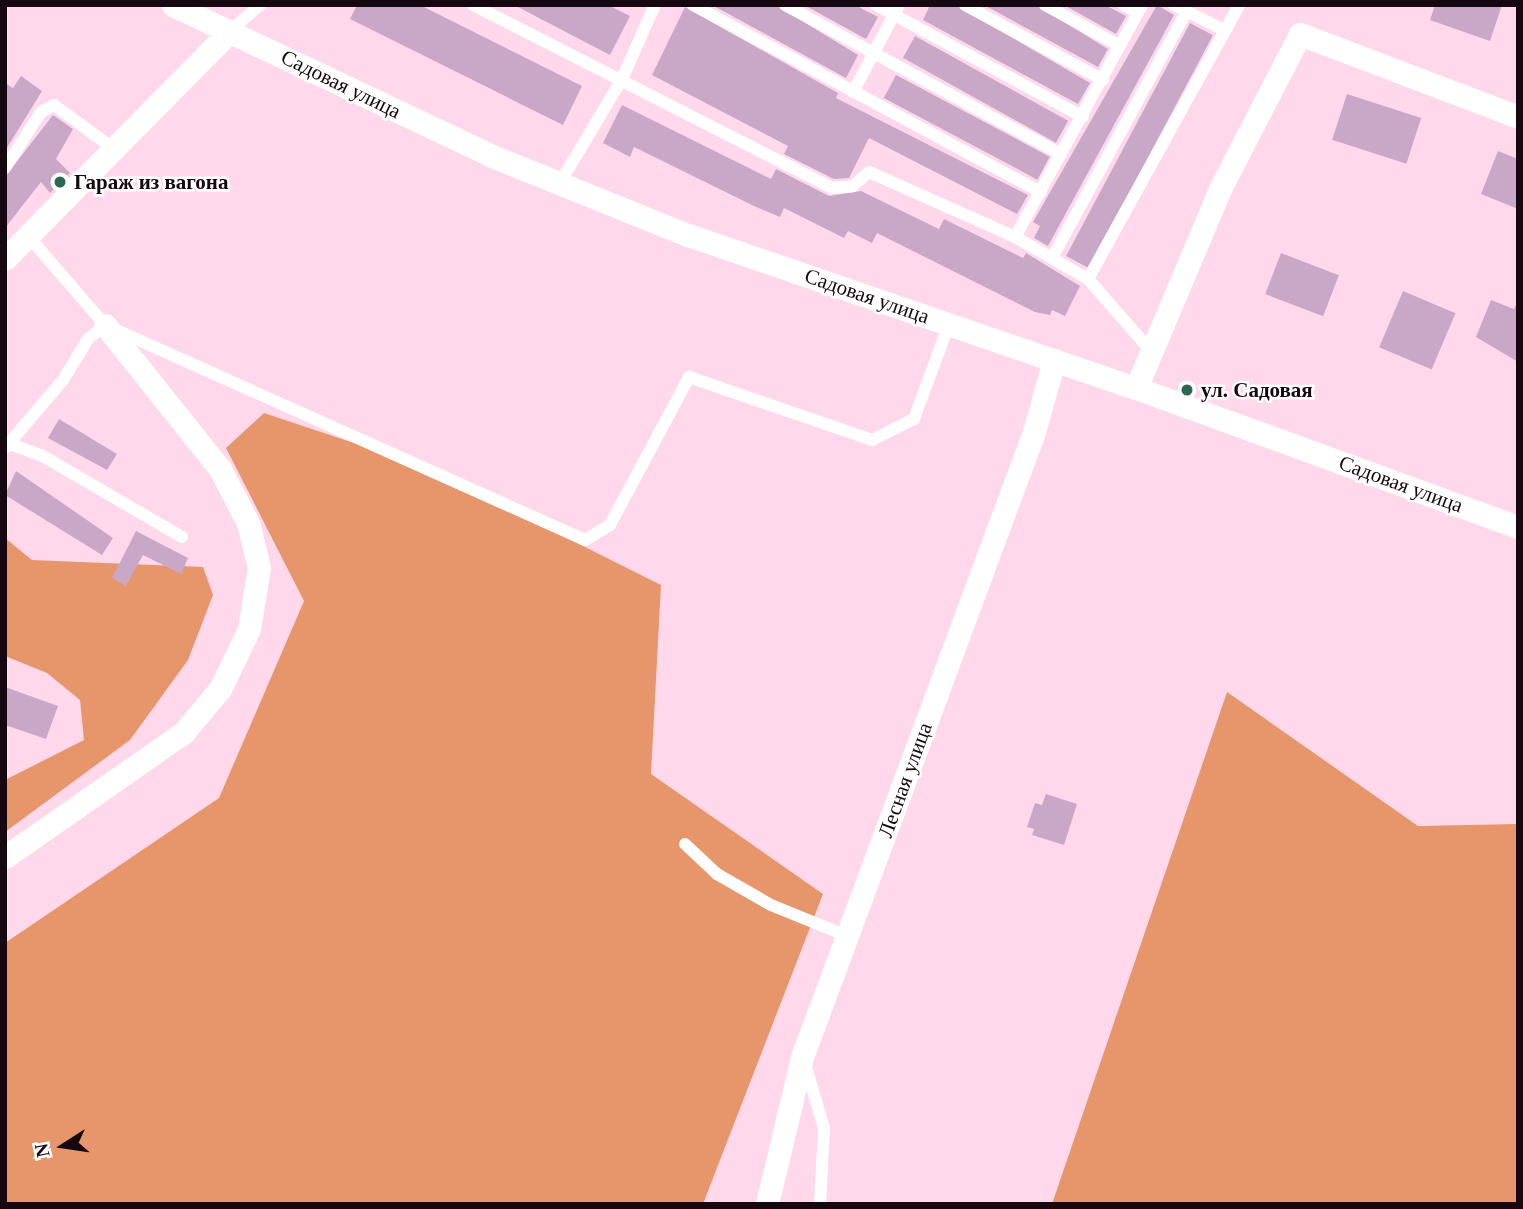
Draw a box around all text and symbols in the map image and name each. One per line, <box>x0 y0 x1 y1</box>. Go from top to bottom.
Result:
street label: Садовая улица <box>277 44 405 124</box>
place label: Гараж из вагона <box>74 169 228 195</box>
marker: Гараж из вагона <box>52 174 68 190</box>
street label: Садовая улица <box>801 263 933 329</box>
place label: ул. Садовая <box>1201 377 1313 403</box>
marker: ул. Садовая <box>1179 382 1195 398</box>
street label: Садовая улица <box>1336 450 1466 518</box>
street label: Лесная улица <box>873 719 937 841</box>
north arrow <box>28 1111 98 1181</box>
text: N <box>30 1142 54 1159</box>

